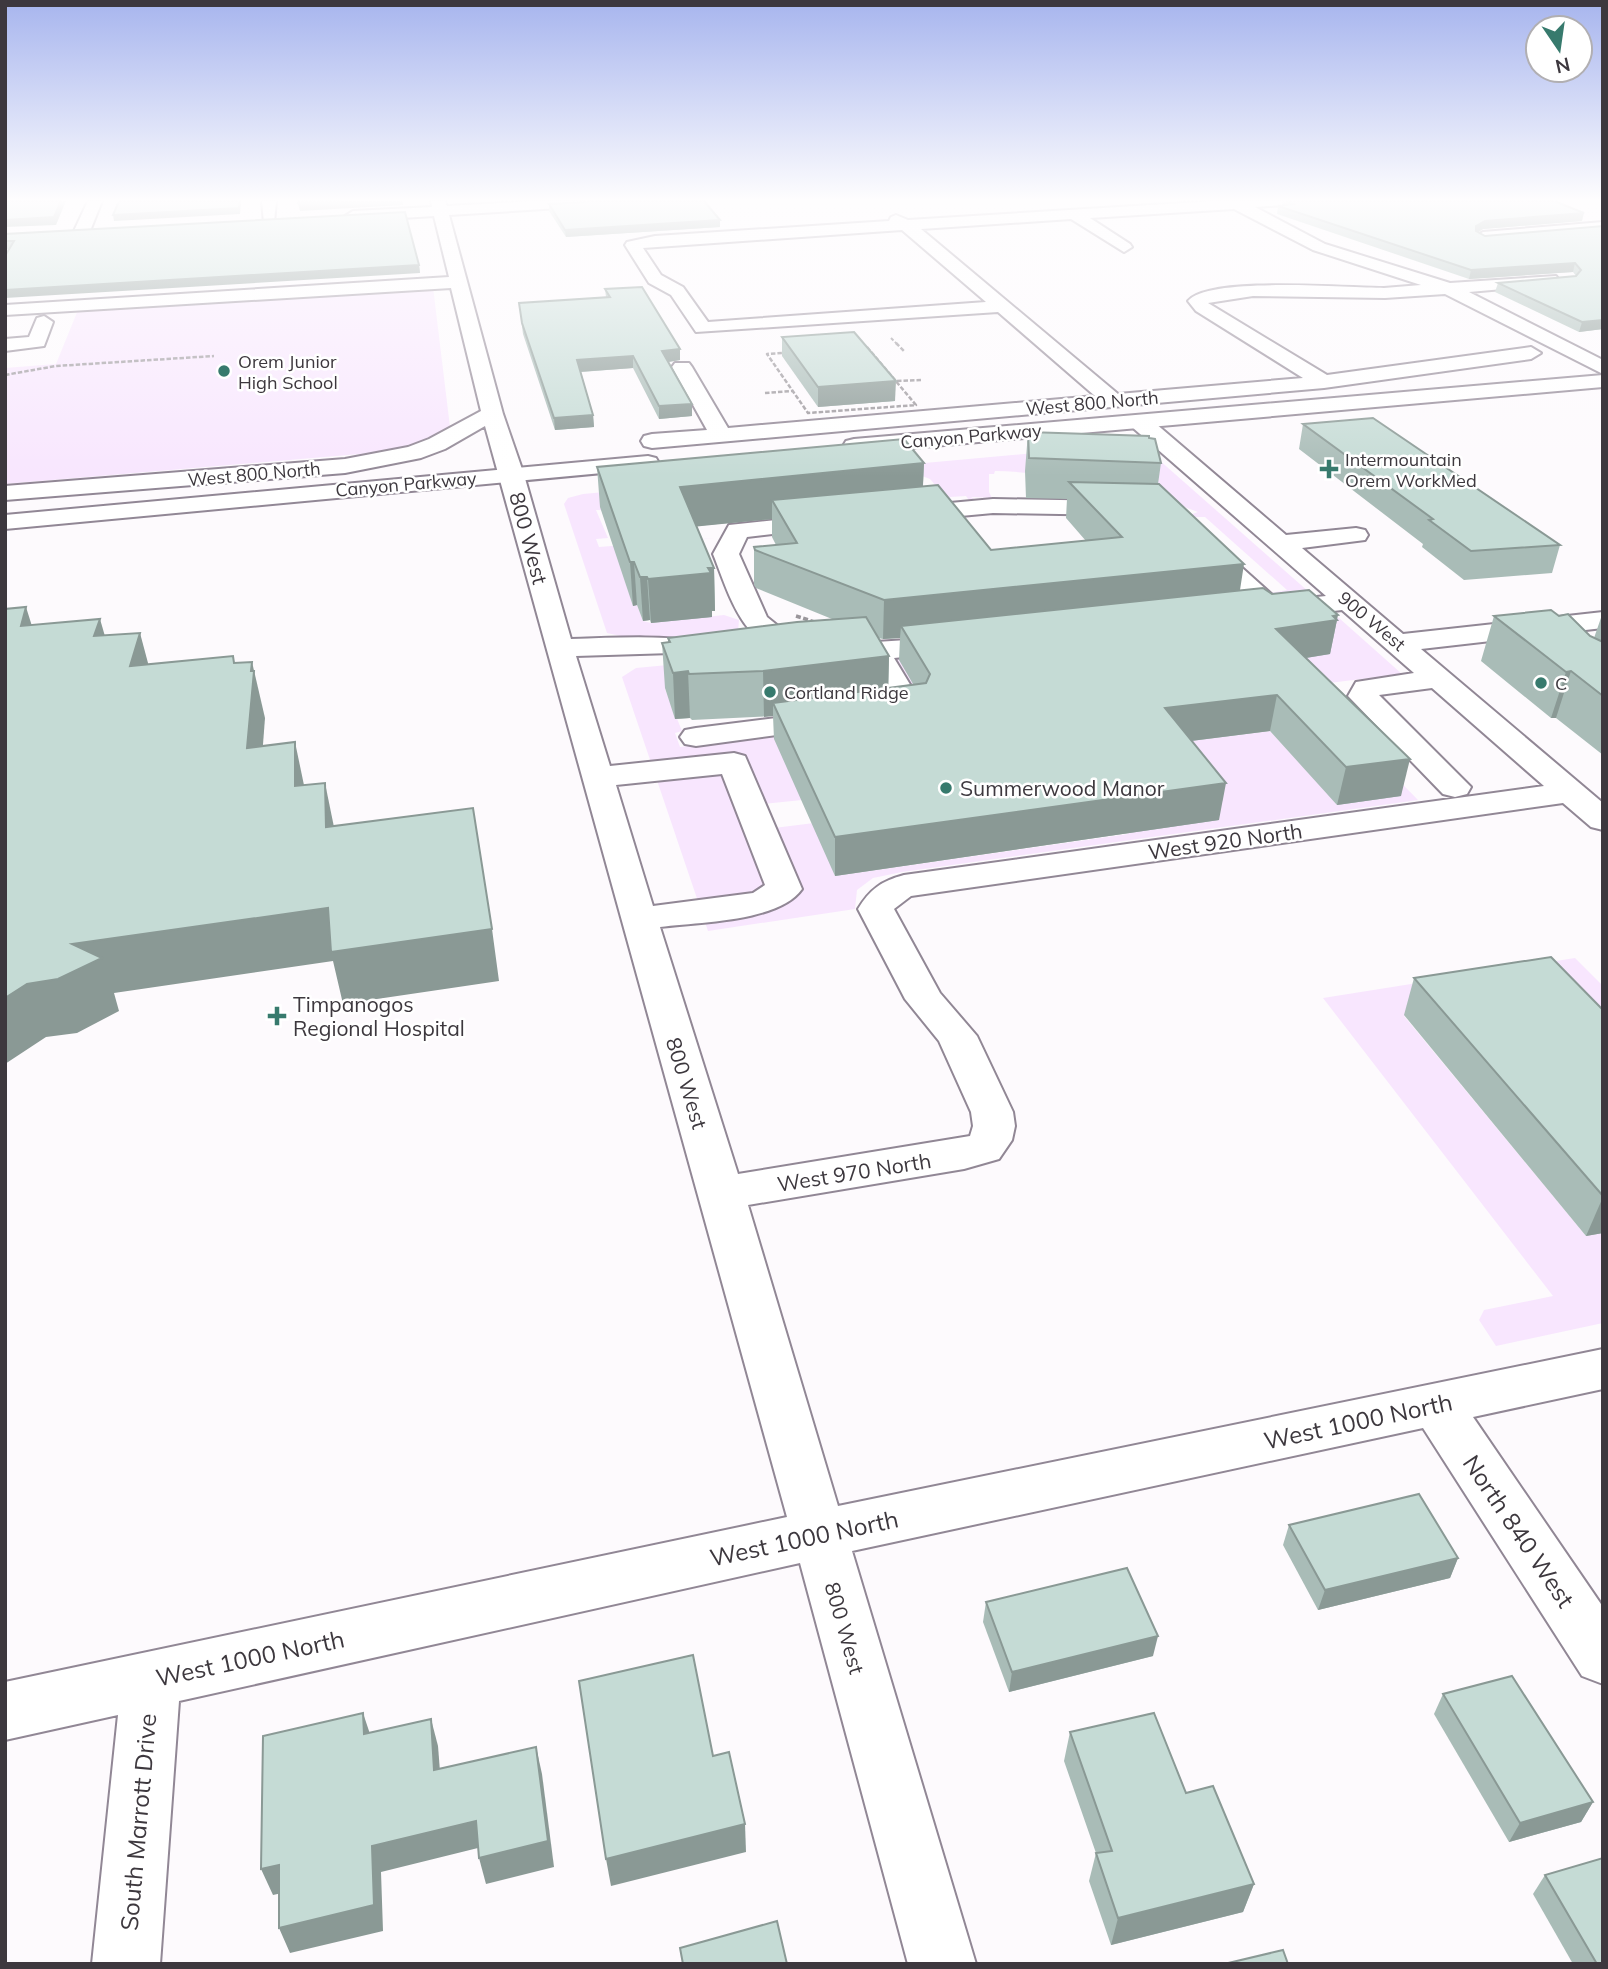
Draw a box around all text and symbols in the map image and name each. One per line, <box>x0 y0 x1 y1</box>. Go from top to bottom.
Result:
north arrow <box>1524 14 1594 84</box>
text: N <box>1553 52 1573 79</box>
place label: Orem Junior High School <box>238 350 338 394</box>
marker: Orem Junior High School <box>216 363 232 379</box>
street label: West 800 North <box>1025 386 1159 420</box>
street label: Canyon Parkway <box>899 418 1043 454</box>
place label: Intermountain Orem WorkMed <box>1345 448 1477 492</box>
street label: West 800 North <box>187 457 321 491</box>
marker: Intermountain Orem WorkMed <box>1319 459 1339 479</box>
street label: Canyon Parkway <box>334 466 478 502</box>
street label: 800 West <box>504 489 554 587</box>
street label: 900 West <box>1334 586 1410 656</box>
place label: C <box>1555 672 1567 695</box>
marker: C <box>1533 675 1549 691</box>
place label: Cortland Ridge <box>784 681 909 704</box>
marker: Cortland Ridge <box>762 684 778 700</box>
place label: Summerwood Manor <box>960 775 1165 801</box>
marker: Summerwood Manor <box>938 780 954 796</box>
street label: West 920 North <box>1146 817 1304 865</box>
place label: Timpanogos Regional Hospital <box>293 991 465 1041</box>
marker: Timpanogos Regional Hospital <box>267 1006 287 1026</box>
street label: 800 West <box>661 1034 713 1132</box>
street label: West 970 North <box>775 1147 933 1197</box>
street label: West 1000 North <box>1261 1386 1455 1456</box>
street label: North 840 West <box>1457 1449 1581 1613</box>
street label: West 1000 North <box>707 1503 901 1573</box>
street label: 800 West <box>819 1579 871 1677</box>
street label: West 1000 North <box>153 1623 347 1693</box>
street label: South Marrott Drive <box>114 1712 162 1932</box>

